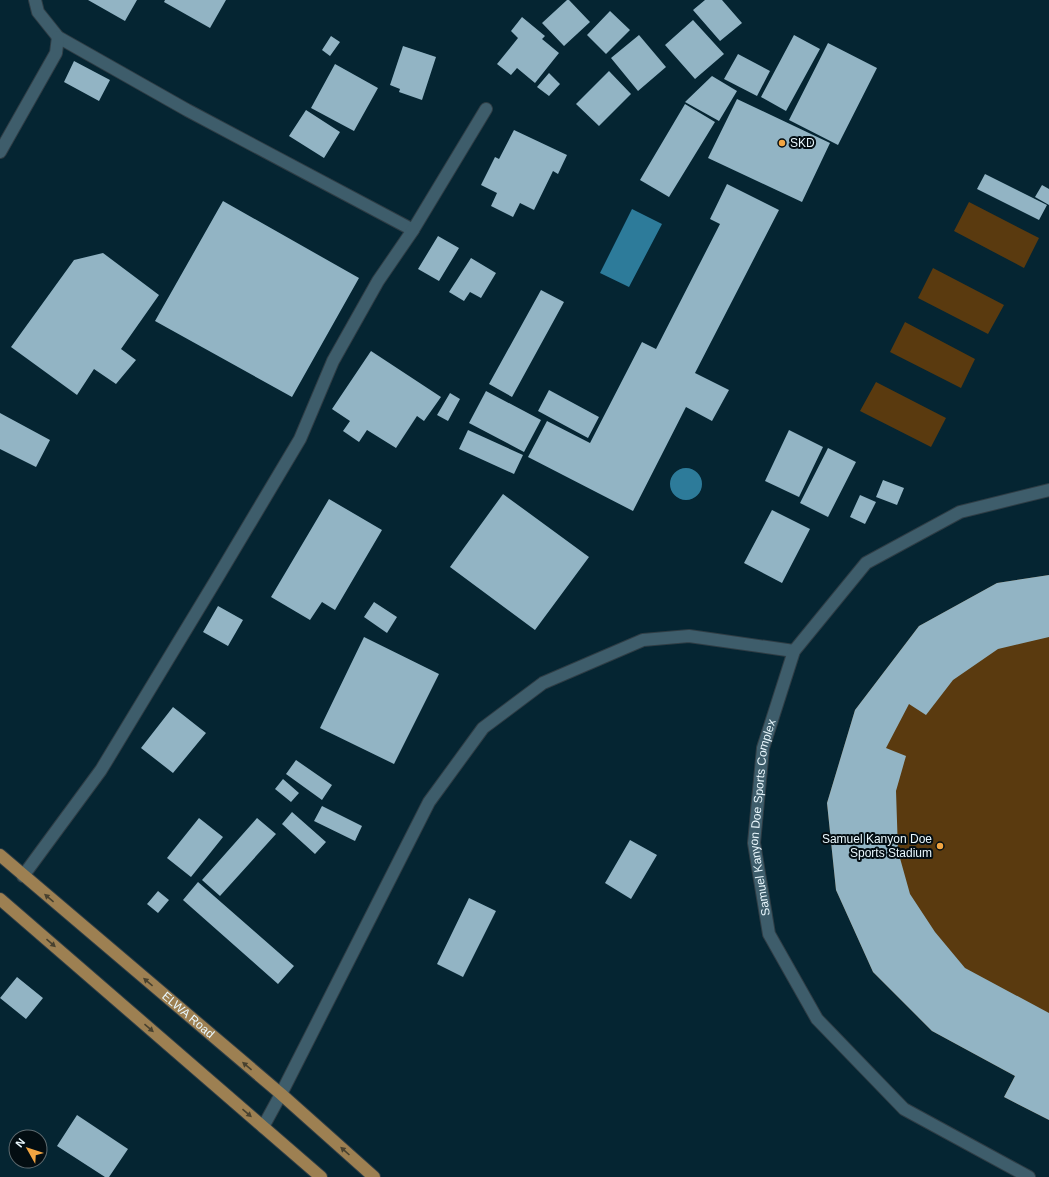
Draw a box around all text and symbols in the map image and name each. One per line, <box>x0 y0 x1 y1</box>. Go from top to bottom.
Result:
place label: SKD <box>790 136 815 150</box>
marker: SKD <box>777 138 787 148</box>
street label: Samuel Kanyon Doe Sports Complex <box>747 717 779 917</box>
place label: Samuel Kanyon Doe Sports Stadium <box>822 832 932 860</box>
marker: Samuel Kanyon Doe Sports Stadium <box>935 841 945 851</box>
one-way arrow <box>43 893 54 902</box>
one-way arrow <box>46 938 55 947</box>
one-way arrow <box>142 977 153 986</box>
street label: ELWA Road <box>159 989 217 1041</box>
one-way arrow <box>144 1023 154 1033</box>
one-way arrow <box>242 1061 252 1070</box>
one-way arrow <box>242 1109 253 1118</box>
north arrow <box>8 1129 48 1169</box>
text: N <box>13 1136 27 1150</box>
one-way arrow <box>340 1146 350 1156</box>

